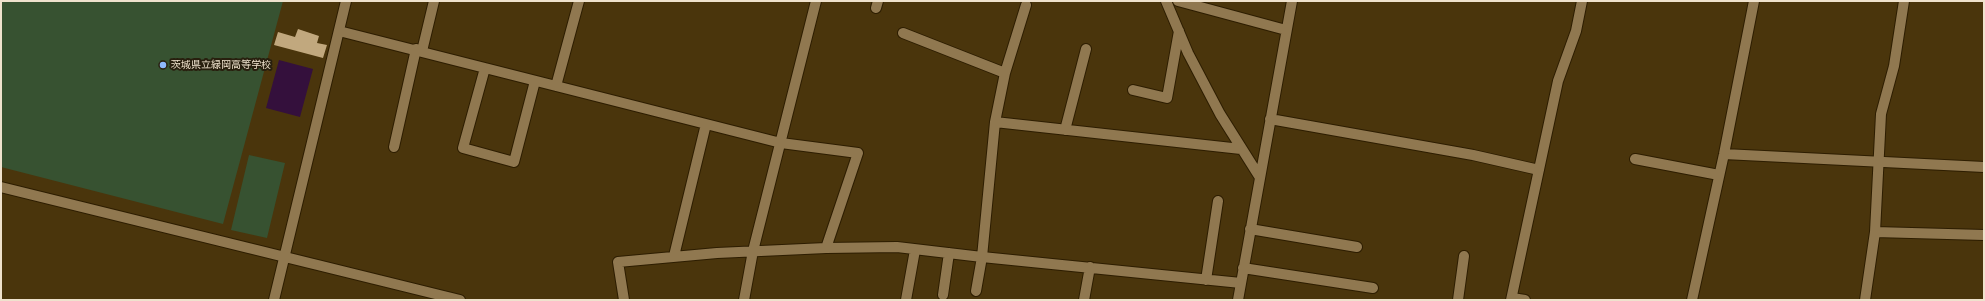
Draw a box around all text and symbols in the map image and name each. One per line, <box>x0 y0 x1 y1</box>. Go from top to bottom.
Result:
place label: 茨城県立緑岡高等学校 <box>171 59 271 71</box>
marker: 茨城県立緑岡高等学校 <box>158 60 168 70</box>

